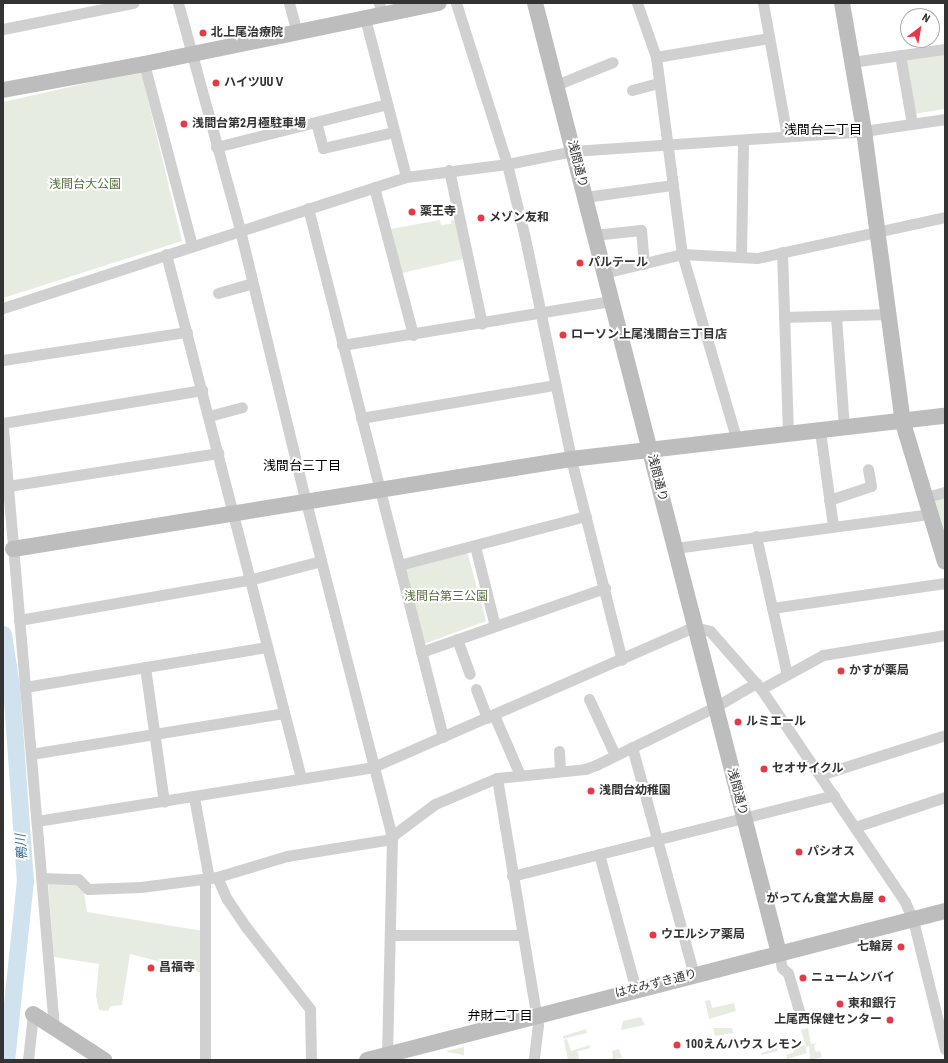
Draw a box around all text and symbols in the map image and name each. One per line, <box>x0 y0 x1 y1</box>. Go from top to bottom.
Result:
north arrow <box>900 8 940 48</box>
text: N <box>920 11 932 25</box>
place label: 北上尾治療院 <box>211 26 283 40</box>
marker: 北上尾治療院 <box>198 28 208 38</box>
place label: ハイツUUⅤ <box>224 76 286 90</box>
marker: ハイツUUⅤ <box>211 78 221 88</box>
place label: 浅間台第2月極駐車場 <box>192 117 306 131</box>
marker: 浅間台第2月極駐車場 <box>179 119 189 129</box>
district label: 浅間台二丁目 <box>784 122 862 138</box>
street label: 浅間通り <box>564 139 590 189</box>
park label: 浅間台大公園 <box>49 178 121 192</box>
place label: 薬王寺 <box>420 205 456 219</box>
marker: 薬王寺 <box>407 207 417 217</box>
place label: メゾン友和 <box>489 211 549 225</box>
marker: メゾン友和 <box>476 213 486 223</box>
place label: パルテール <box>588 256 648 270</box>
marker: パルテール <box>575 258 585 268</box>
place label: ローソン上尾浅間台三丁目店 <box>571 328 727 342</box>
marker: ローソン上尾浅間台三丁目店 <box>558 330 568 340</box>
street label: 浅間通り <box>644 453 670 503</box>
district label: 浅間台三丁目 <box>263 458 341 474</box>
park label: 浅間台第三公園 <box>404 590 488 604</box>
place label: かすが薬局 <box>849 664 909 678</box>
marker: かすが薬局 <box>836 666 846 676</box>
place label: ルミエール <box>746 715 806 729</box>
marker: ルミエール <box>733 717 743 727</box>
place label: セオサイクル <box>772 762 844 776</box>
marker: セオサイクル <box>759 764 769 774</box>
street label: 浅間通り <box>724 767 750 817</box>
place label: 浅間台幼稚園 <box>599 784 671 798</box>
marker: 浅間台幼稚園 <box>586 786 596 796</box>
water label: 鴨川 <box>13 833 31 861</box>
place label: パシオス <box>807 845 855 859</box>
marker: パシオス <box>794 847 804 857</box>
place label: がってん食堂大島屋 <box>766 892 874 906</box>
marker: がってん食堂大島屋 <box>877 894 887 904</box>
place label: ウエルシア薬局 <box>661 928 745 942</box>
marker: ウエルシア薬局 <box>648 930 658 940</box>
place label: 七輪房 <box>857 940 893 954</box>
marker: 七輪房 <box>896 942 906 952</box>
place label: 昌福寺 <box>159 961 195 975</box>
marker: 昌福寺 <box>146 963 156 973</box>
street label: はなみずき通り <box>614 967 698 1001</box>
place label: ニュームンバイ <box>811 971 895 985</box>
marker: ニュームンバイ <box>798 973 808 983</box>
place label: 東和銀行 <box>848 997 896 1011</box>
marker: 東和銀行 <box>835 999 845 1009</box>
district label: 弁財二丁目 <box>468 1008 532 1024</box>
place label: 上尾西保健センター <box>774 1013 882 1027</box>
marker: 上尾西保健センター <box>885 1015 895 1025</box>
place label: 100えんハウス レモン <box>685 1038 802 1052</box>
marker: 100えんハウス レモン <box>672 1040 682 1050</box>

